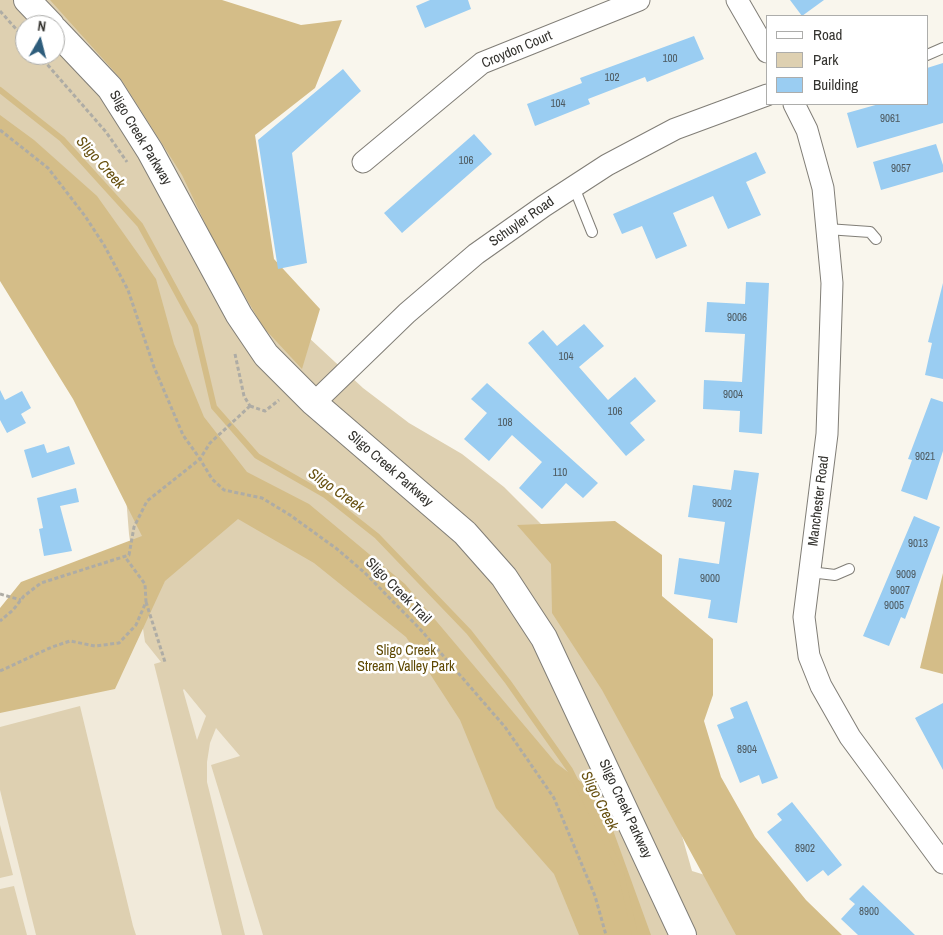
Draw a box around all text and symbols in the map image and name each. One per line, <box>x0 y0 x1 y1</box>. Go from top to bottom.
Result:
north arrow <box>15 15 65 65</box>
legend <box>766 15 928 105</box>
text: N <box>37 17 47 36</box>
text: Road <box>813 24 842 45</box>
street label: Croydon Court <box>479 28 555 72</box>
text: Park <box>813 49 838 70</box>
house number: 100 <box>662 52 678 66</box>
house number: 102 <box>604 71 620 85</box>
text: Building <box>813 74 858 95</box>
street label: Sligo Creek Parkway <box>105 88 175 188</box>
house number: 104 <box>550 97 566 111</box>
house number: 9061 <box>880 112 900 126</box>
water label: Sligo Creek <box>72 133 128 193</box>
house number: 106 <box>458 154 474 168</box>
house number: 9057 <box>891 162 911 176</box>
street label: Schuyler Road <box>486 194 558 250</box>
house number: 9006 <box>727 311 747 325</box>
house number: 104 <box>558 350 574 364</box>
house number: 9004 <box>723 388 743 402</box>
house number: 106 <box>607 405 623 419</box>
house number: 108 <box>497 416 513 430</box>
street label: Sligo Creek Parkway <box>344 428 436 510</box>
house number: 9021 <box>915 450 935 464</box>
street label: Manchester Road <box>805 455 833 547</box>
water label: Sligo Creek <box>305 465 367 517</box>
house number: 110 <box>553 466 567 480</box>
house number: 9002 <box>712 497 732 511</box>
house number: 9013 <box>908 537 928 551</box>
street label: Sligo Creek Trail <box>362 555 434 627</box>
house number: 9009 <box>896 568 916 582</box>
house number: 9000 <box>700 572 720 586</box>
house number: 9007 <box>890 584 910 598</box>
house number: 9005 <box>884 599 904 613</box>
park label: Sligo Creek Stream Valley Park <box>357 643 455 676</box>
house number: 8904 <box>737 743 757 757</box>
street label: Sligo Creek Parkway <box>595 757 655 861</box>
water label: Sligo Creek <box>576 768 622 834</box>
house number: 8902 <box>795 842 815 856</box>
house number: 8900 <box>859 905 879 919</box>

